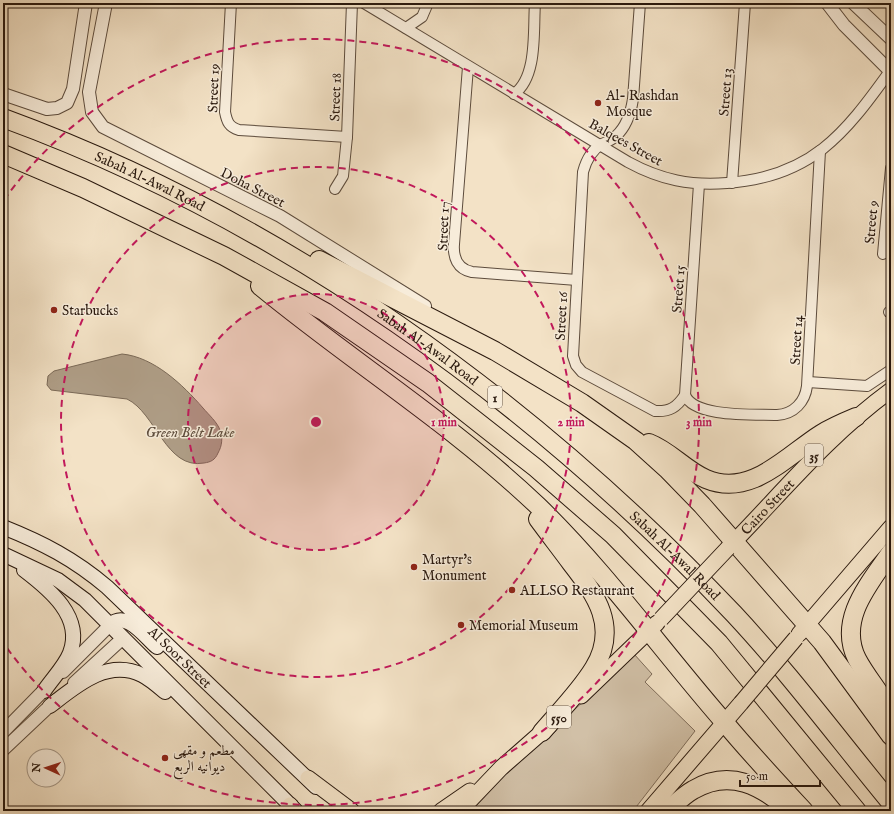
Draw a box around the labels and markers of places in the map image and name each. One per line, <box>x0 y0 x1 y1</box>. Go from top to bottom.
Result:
place label: Al- Rashdan Mosque <box>605 87 679 121</box>
marker: Al- Rashdan Mosque <box>593 98 603 108</box>
place label: Starbucks <box>62 302 118 320</box>
marker: Starbucks <box>49 305 59 315</box>
centre of rings <box>309 415 323 429</box>
place label: Martyr's Monument <box>422 551 487 585</box>
marker: Martyr's Monument <box>409 562 419 572</box>
place label: ALLSO Restaurant <box>519 582 635 600</box>
marker: ALLSO Restaurant <box>507 585 517 595</box>
place label: Memorial Museum <box>469 617 578 635</box>
marker: Memorial Museum <box>456 620 466 630</box>
place label: مطعم و مقهى ديوانيه الربع <box>173 742 235 780</box>
marker: مطعم و مقهى ديوانيه الربع <box>160 753 170 763</box>

